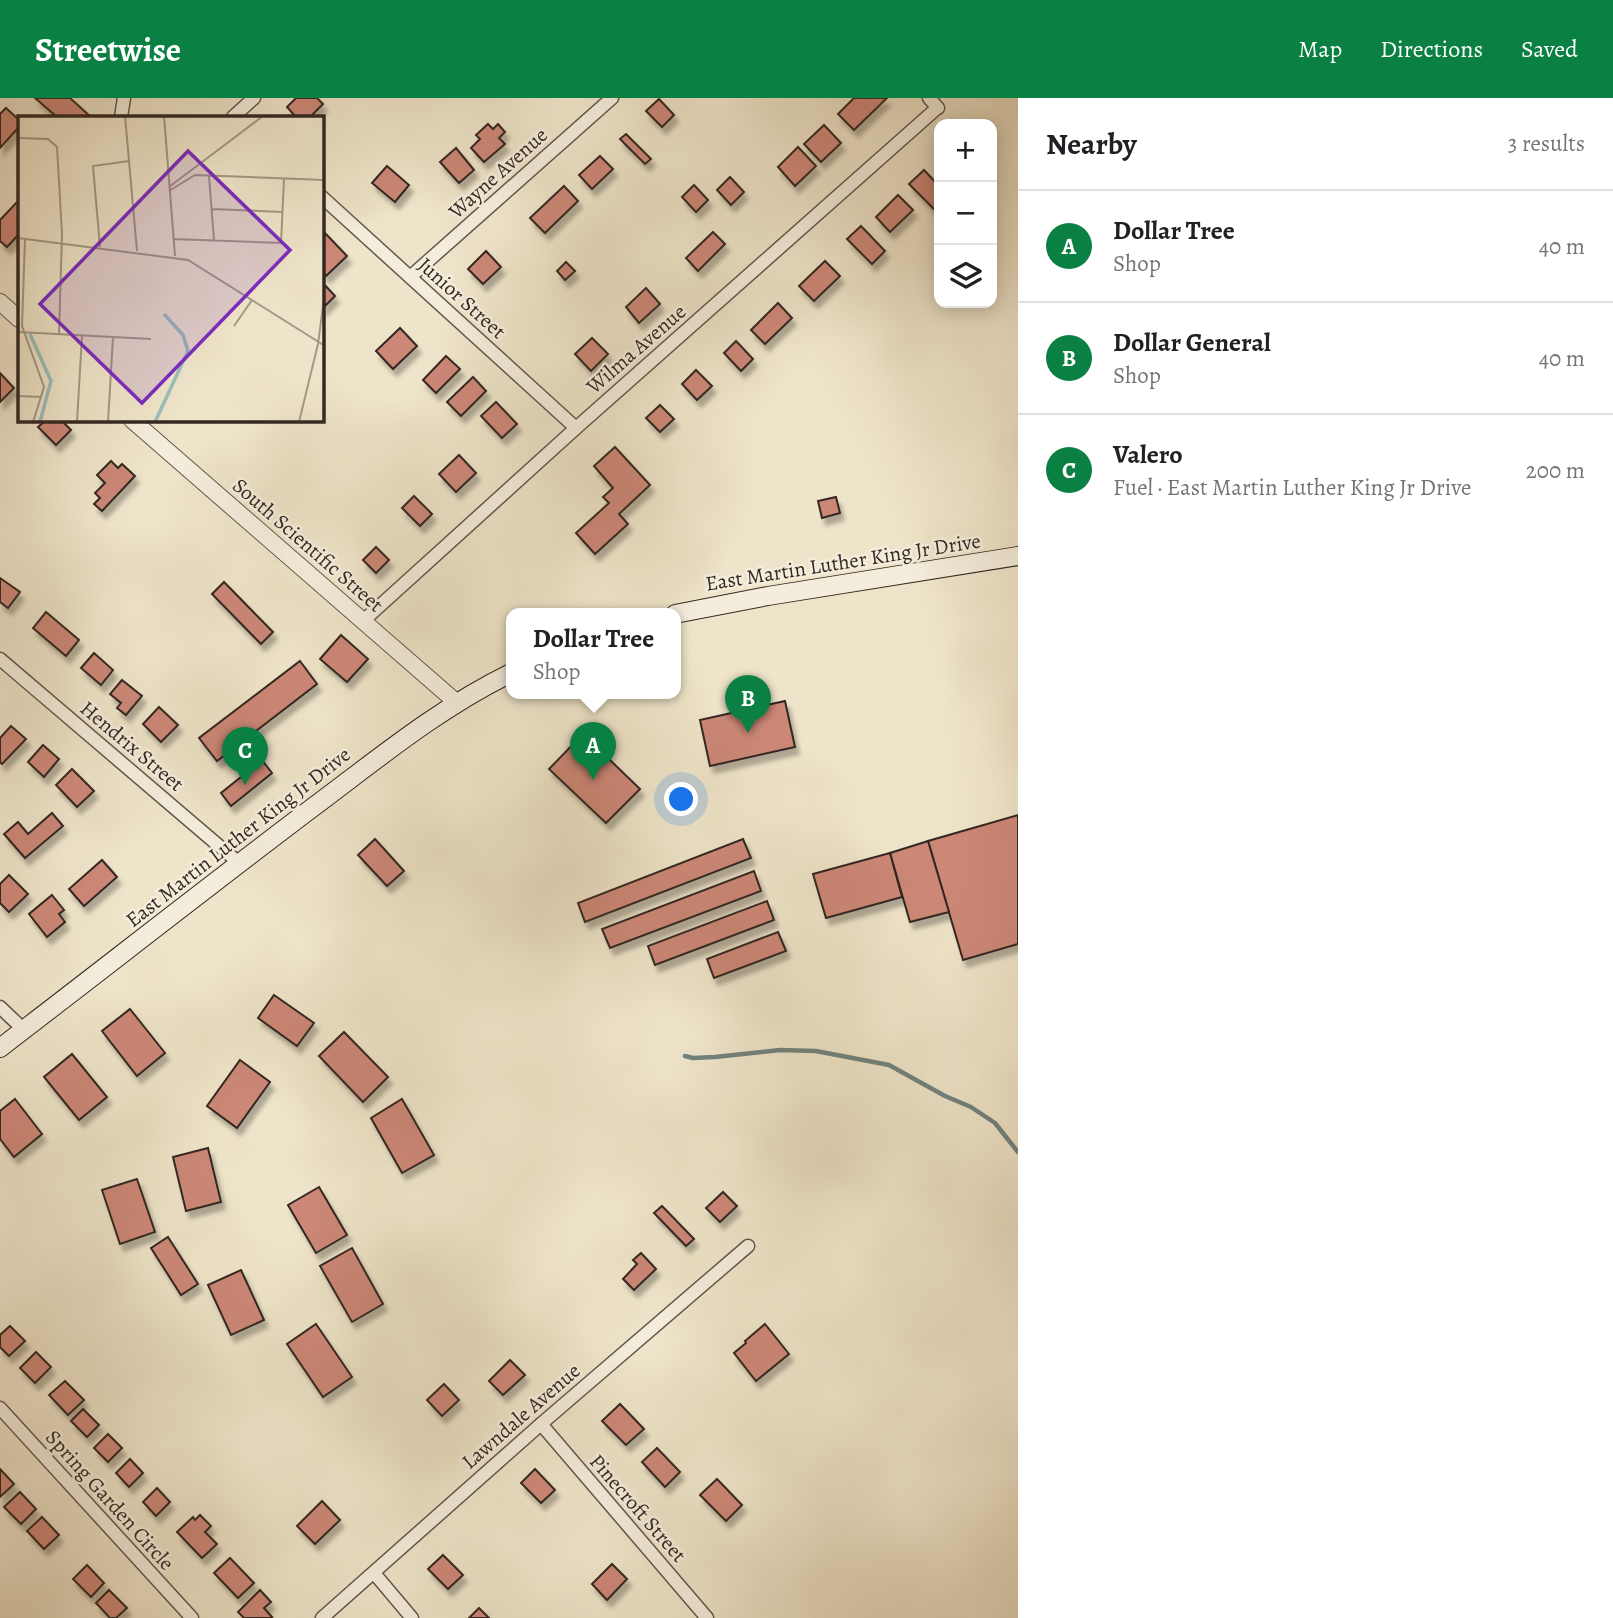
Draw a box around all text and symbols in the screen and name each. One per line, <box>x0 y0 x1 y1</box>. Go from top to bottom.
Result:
text: Streetwise <box>35 27 181 72</box>
text: Map <box>1298 33 1342 65</box>
text: Directions <box>1380 33 1483 65</box>
text: Saved <box>1521 33 1578 65</box>
inset map <box>18 116 324 422</box>
map controls <box>934 119 997 308</box>
button: + <box>934 119 997 182</box>
street label: Wayne Avenue <box>442 121 554 226</box>
text: Nearby <box>1046 124 1137 164</box>
text: 3 results <box>1508 128 1585 159</box>
button: − <box>934 182 997 245</box>
text: Dollar Tree <box>1113 213 1235 248</box>
text: A <box>1062 231 1076 262</box>
text: 40 m <box>1539 231 1585 262</box>
button: layers <box>934 245 997 308</box>
text: Shop <box>1113 248 1161 279</box>
street label: Junior Street <box>412 251 512 345</box>
street label: Wilma Avenue <box>579 298 692 401</box>
text: Dollar General <box>1113 325 1271 360</box>
text: B <box>1062 343 1076 374</box>
text: 40 m <box>1539 343 1585 374</box>
text: Shop <box>1113 360 1161 391</box>
text: Valero <box>1113 437 1183 472</box>
text: C <box>1062 455 1076 486</box>
text: 200 m <box>1526 455 1585 486</box>
street label: South Scientific Street <box>227 472 389 618</box>
text: Fuel · East Martin Luther King Jr Drive <box>1113 472 1471 503</box>
street label: East Martin Luther King Jr Drive <box>703 526 983 598</box>
popup <box>506 608 681 699</box>
text: Dollar Tree <box>533 621 654 656</box>
text: Shop <box>533 656 581 687</box>
pin: B <box>725 675 771 733</box>
street label: Hendrix Street <box>74 694 190 798</box>
pin: A <box>570 722 616 780</box>
pin: C <box>222 727 268 785</box>
street label: East Martin Luther King Jr Drive <box>120 740 356 934</box>
your location <box>664 782 698 816</box>
street label: Lawndale Avenue <box>456 1357 586 1475</box>
street label: Spring Garden Circle <box>39 1424 181 1576</box>
street label: Pinecroft Street <box>583 1448 693 1568</box>

